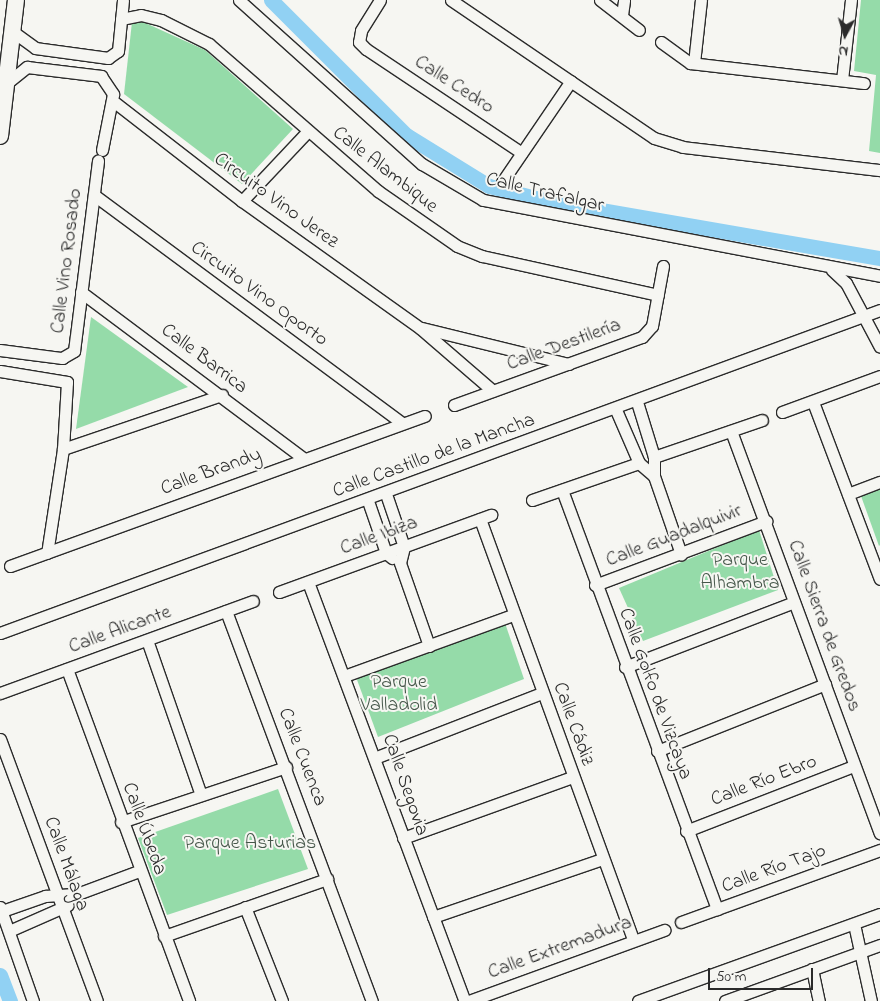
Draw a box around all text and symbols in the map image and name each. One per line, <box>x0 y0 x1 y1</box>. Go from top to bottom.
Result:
north arrow <box>820 10 870 60</box>
text: N <box>838 39 849 61</box>
street label: Calle Cedro <box>410 50 498 120</box>
street label: Calle Alambique <box>327 121 443 219</box>
street label: Circuito Vino Jerez <box>209 148 343 254</box>
street label: Calle Trafalgar <box>484 168 606 218</box>
street label: Calle Vino Rosado <box>46 187 88 335</box>
street label: Circuito Vino Oporto <box>186 236 332 352</box>
street label: Calle Destilería <box>504 313 624 377</box>
street label: Calle Barrica <box>156 319 252 399</box>
street label: Calle Castillo de la Mancha <box>330 408 538 504</box>
street label: Calle Brandy <box>157 443 265 501</box>
street label: Calle Guadalquivir <box>603 499 745 573</box>
street label: Calle Ibiza <box>337 511 421 561</box>
street label: Calle Sierra de Gredos <box>782 537 866 715</box>
park label: Parque Alhambra <box>700 548 780 595</box>
street label: Calle Alicante <box>66 600 174 660</box>
street label: Calle Golfo de Vizcaya <box>613 605 697 783</box>
park label: Parque Valladolid <box>361 671 437 718</box>
street label: Calle Cádiz <box>547 679 599 769</box>
street label: Calle Cuenca <box>272 704 332 810</box>
street label: Calle Segovia <box>376 731 434 839</box>
street label: Calle Río Ebro <box>708 750 820 812</box>
street label: Calle Úbeda <box>116 779 172 879</box>
street label: Calle Málaga <box>38 814 94 914</box>
park label: Parque Asturias <box>184 831 316 855</box>
street label: Calle Río Tajo <box>719 839 829 899</box>
street label: Calle Extremadura <box>485 911 635 985</box>
scale bar <box>710 958 815 990</box>
text: 50 m <box>716 966 746 988</box>

